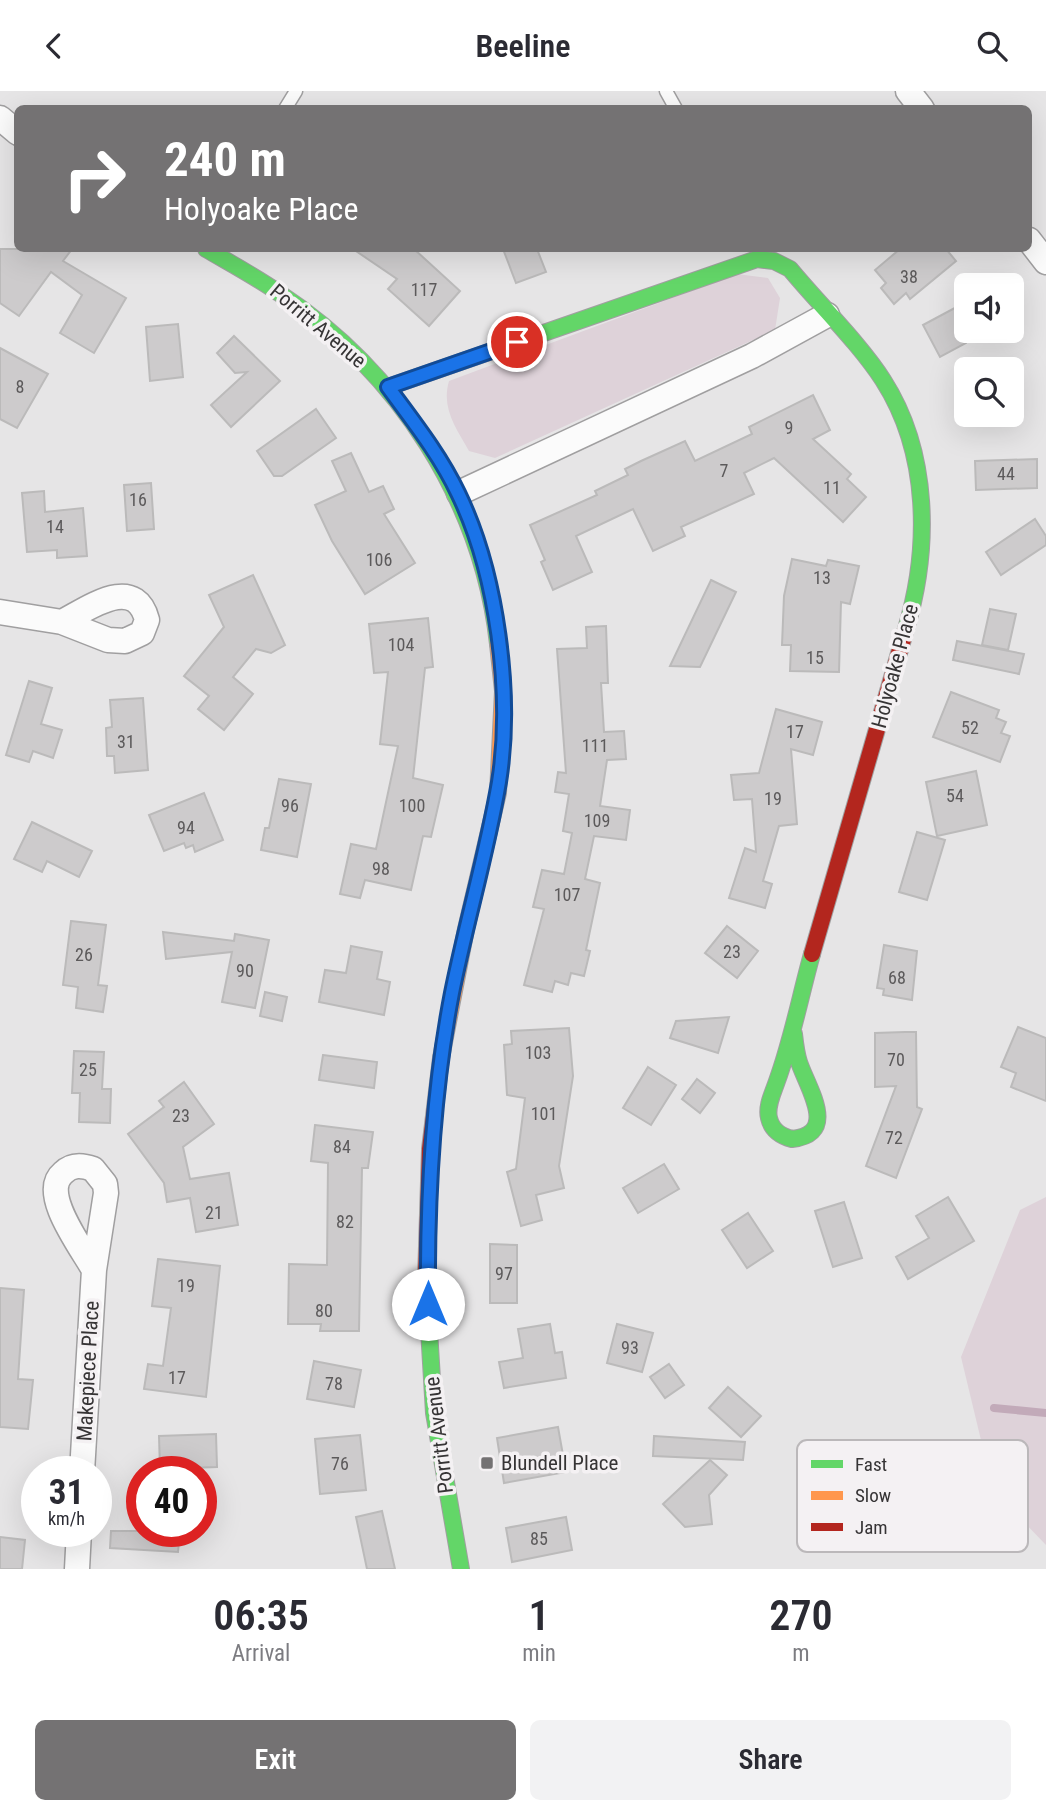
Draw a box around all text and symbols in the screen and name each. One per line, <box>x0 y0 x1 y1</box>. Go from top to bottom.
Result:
icon: back <box>35 27 73 65</box>
text: Beeline <box>475 27 571 65</box>
icon: search <box>973 27 1011 65</box>
text: 240 m <box>164 131 286 188</box>
icon: right <box>49 133 140 224</box>
text: Holyoake Place <box>164 190 358 228</box>
house number: 38 <box>900 266 918 287</box>
map controls <box>954 273 1024 427</box>
button: sound <box>954 273 1024 343</box>
street label: Porritt Avenue <box>265 279 371 373</box>
house number: 117 <box>411 279 437 300</box>
pin <box>487 312 547 372</box>
icon: arrive <box>498 323 536 361</box>
button: search <box>954 357 1024 427</box>
house number: 8 <box>16 376 24 397</box>
house number: 9 <box>785 417 793 438</box>
house number: 7 <box>720 460 729 481</box>
house number: 44 <box>997 463 1015 484</box>
house number: 11 <box>823 477 841 498</box>
house number: 16 <box>129 489 147 510</box>
house number: 14 <box>46 516 64 537</box>
house number: 106 <box>366 549 392 570</box>
house number: 13 <box>813 567 831 588</box>
street label: Holyoake Place <box>867 601 923 731</box>
house number: 104 <box>388 634 414 655</box>
house number: 15 <box>806 647 824 668</box>
house number: 52 <box>961 717 979 738</box>
house number: 17 <box>786 721 804 742</box>
house number: 31 <box>117 731 135 752</box>
house number: 111 <box>582 735 608 756</box>
house number: 54 <box>946 785 964 806</box>
house number: 19 <box>764 788 782 809</box>
house number: 96 <box>281 795 299 816</box>
house number: 100 <box>399 795 425 816</box>
house number: 109 <box>584 810 610 831</box>
house number: 94 <box>177 817 195 838</box>
house number: 98 <box>372 858 390 879</box>
house number: 107 <box>554 884 580 905</box>
house number: 23 <box>723 941 741 962</box>
house number: 26 <box>75 944 93 965</box>
house number: 90 <box>236 960 254 981</box>
house number: 68 <box>888 967 906 988</box>
house number: 103 <box>525 1042 551 1063</box>
house number: 70 <box>887 1049 905 1070</box>
house number: 25 <box>79 1059 97 1080</box>
house number: 101 <box>531 1103 557 1124</box>
house number: 23 <box>172 1105 190 1126</box>
house number: 72 <box>885 1127 903 1148</box>
house number: 84 <box>333 1136 351 1157</box>
house number: 21 <box>205 1202 223 1223</box>
house number: 82 <box>336 1211 354 1232</box>
house number: 97 <box>495 1263 513 1284</box>
position arrow <box>391 1267 465 1341</box>
house number: 19 <box>177 1275 195 1296</box>
street label: Makepiece Place <box>72 1300 104 1442</box>
house number: 80 <box>315 1300 333 1321</box>
house number: 93 <box>621 1337 639 1358</box>
house number: 17 <box>168 1367 186 1388</box>
house number: 78 <box>325 1373 343 1394</box>
street label: Porritt Avenue <box>420 1375 458 1495</box>
legend <box>797 1440 1028 1552</box>
place label: Blundell Place <box>501 1451 619 1475</box>
house number: 76 <box>331 1453 349 1474</box>
text: Fast <box>855 1453 887 1476</box>
marker: Blundell Place <box>479 1455 495 1471</box>
speed limit sign: 40 <box>126 1456 217 1547</box>
text: 31 <box>49 1472 84 1513</box>
text: Slow <box>855 1484 891 1507</box>
text: km/h <box>48 1508 85 1529</box>
text: Jam <box>855 1516 888 1539</box>
house number: 85 <box>530 1528 548 1549</box>
text: 06:35 <box>213 1591 309 1640</box>
text: 1 <box>529 1591 550 1640</box>
text: 270 <box>769 1591 833 1640</box>
text: Arrival <box>232 1640 290 1667</box>
text: min <box>522 1640 556 1667</box>
text: m <box>792 1640 810 1667</box>
button: Exit <box>35 1720 516 1800</box>
button: Share <box>530 1720 1011 1800</box>

